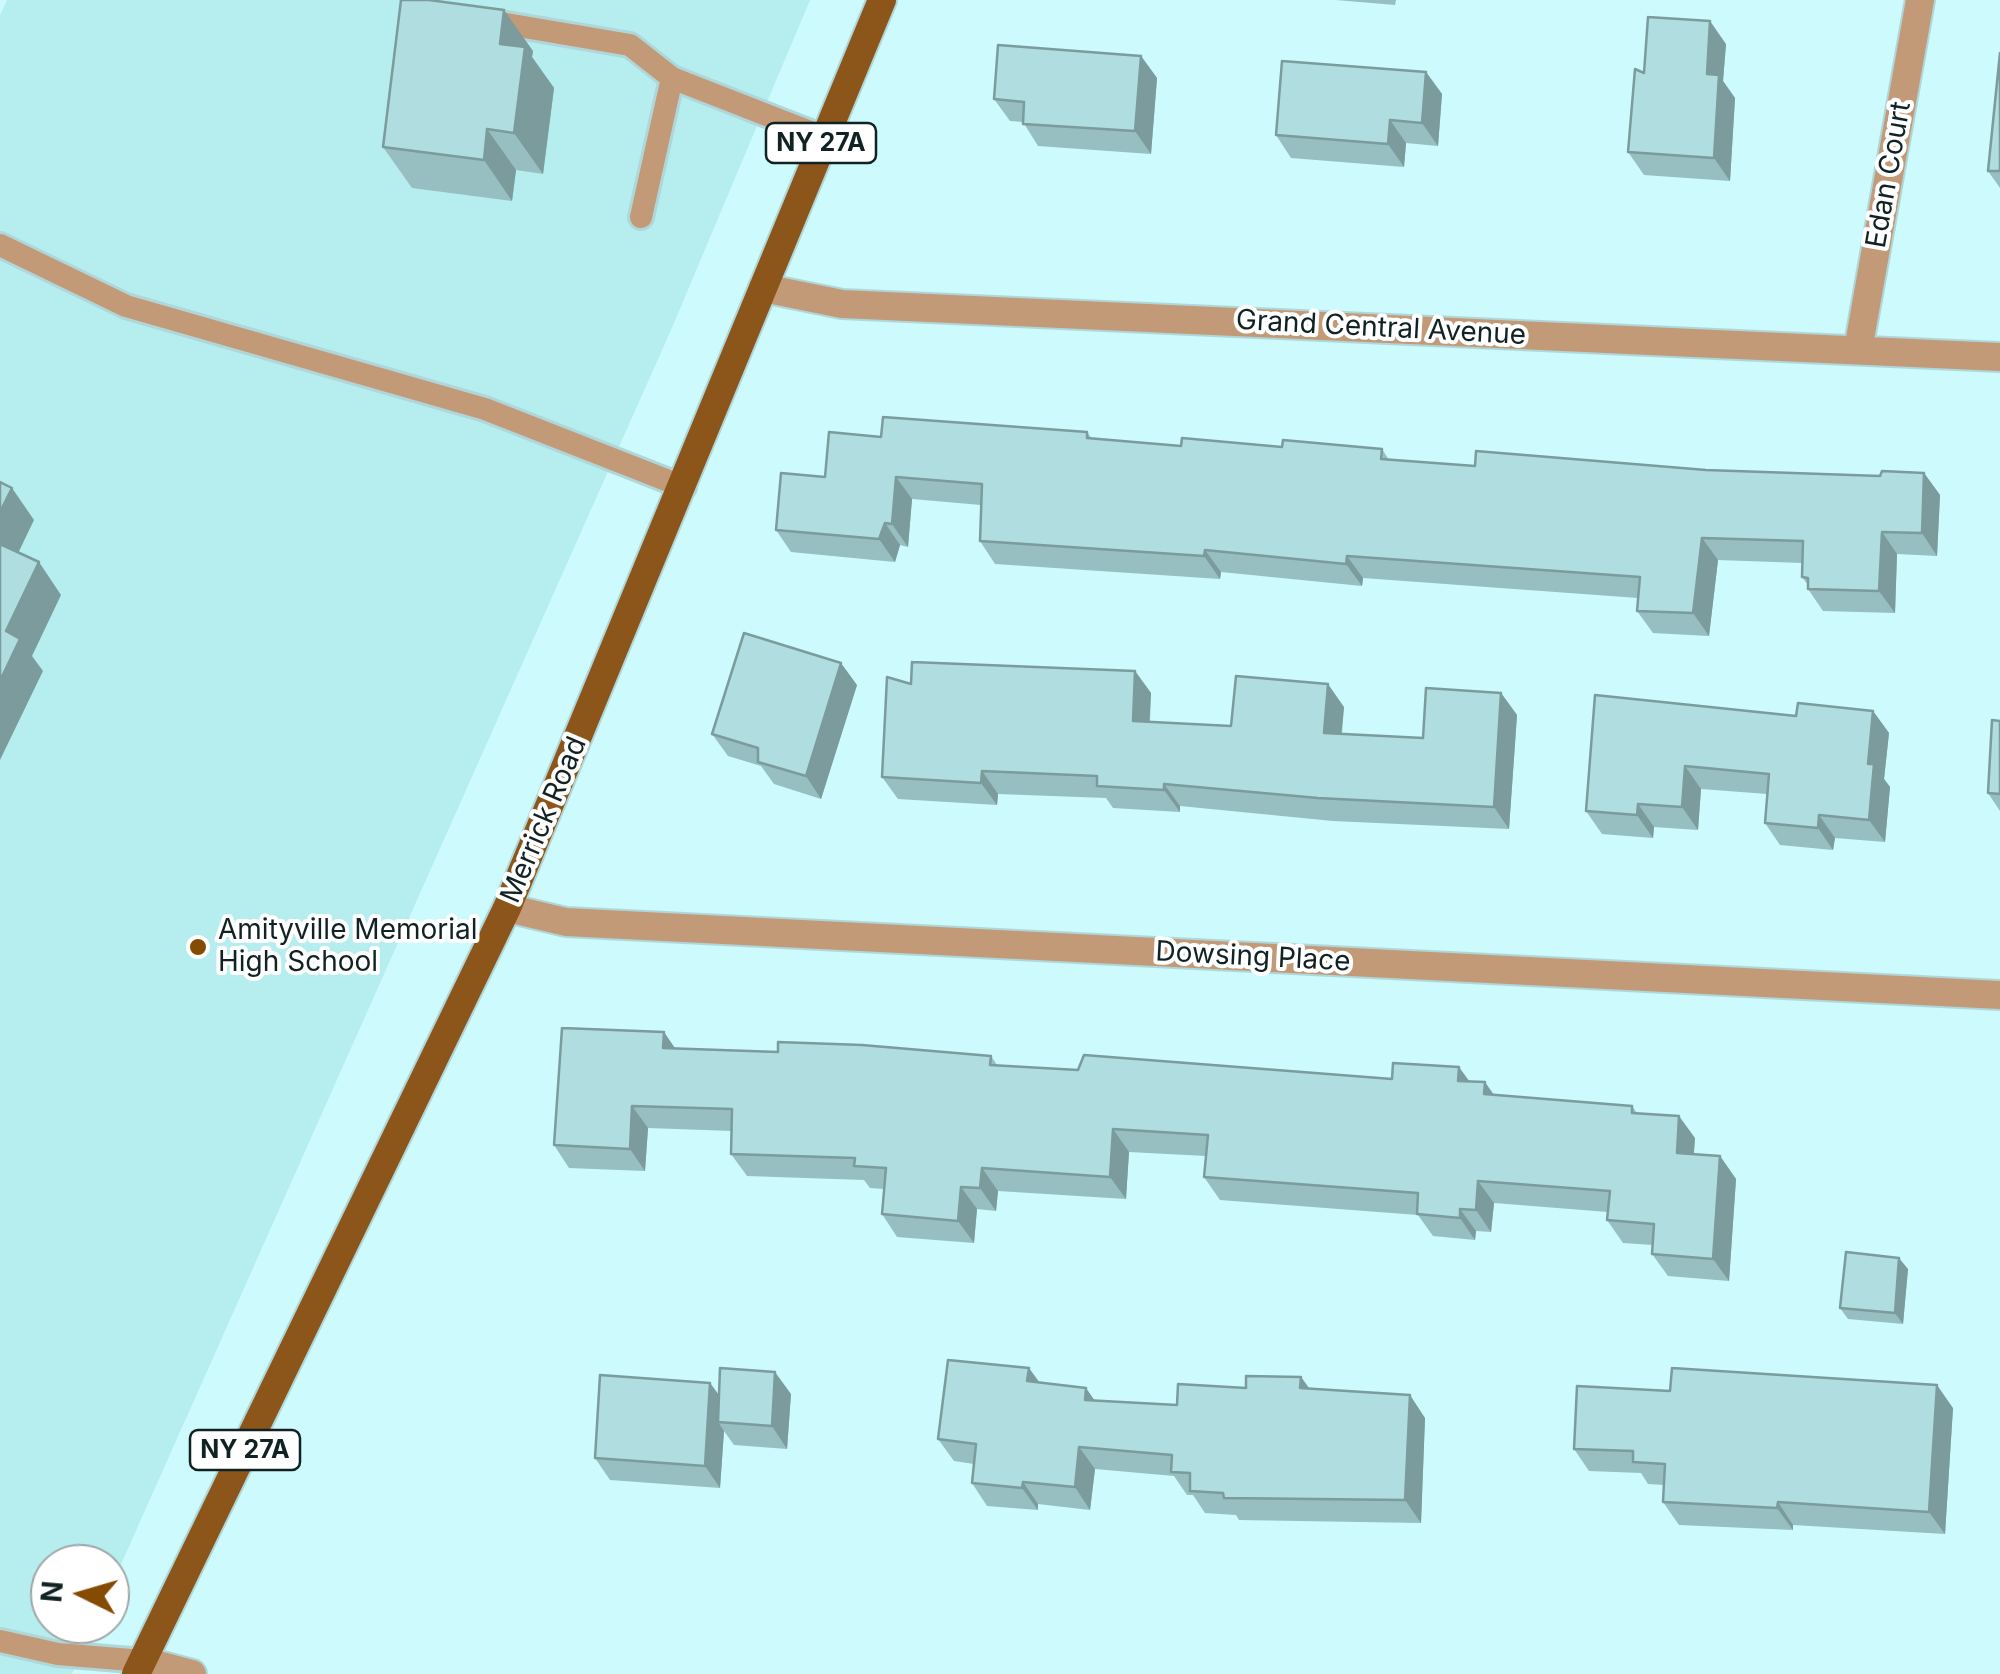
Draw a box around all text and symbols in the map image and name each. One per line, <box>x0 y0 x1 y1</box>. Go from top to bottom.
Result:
street label: Edan Court <box>1860 99 1918 251</box>
road number: NY 27A <box>766 123 876 163</box>
street label: Grand Central Avenue <box>1235 304 1527 352</box>
street label: Merrick Road <box>494 732 594 908</box>
place label: Amityville Memorial High School <box>218 914 478 980</box>
street label: Dowsing Place <box>1155 935 1351 979</box>
marker: Amityville Memorial High School <box>187 936 209 958</box>
road number: NY 27A <box>190 1430 300 1470</box>
north arrow <box>30 1544 130 1644</box>
text: N <box>34 1579 70 1604</box>

